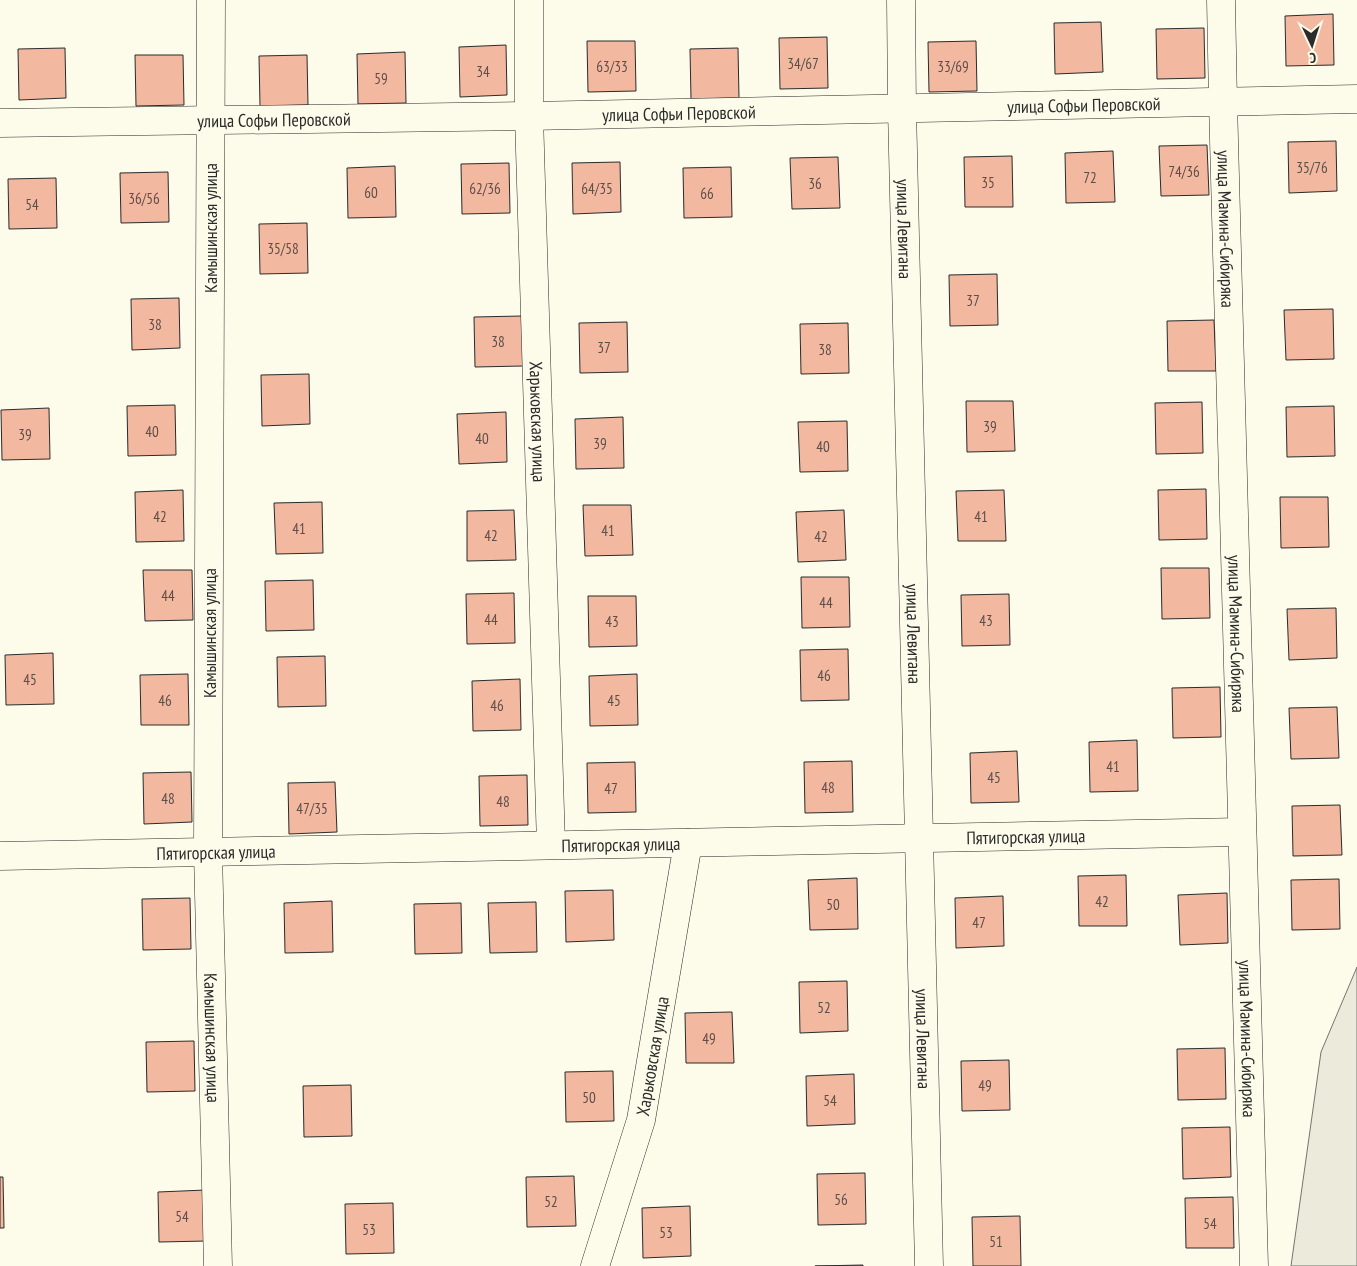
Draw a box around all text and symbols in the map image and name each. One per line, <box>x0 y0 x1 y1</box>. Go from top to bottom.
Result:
north arrow <box>1287 20 1337 70</box>
text: С <box>1308 49 1317 67</box>
house number: 34/67 <box>787 54 819 73</box>
house number: 63/33 <box>596 57 628 76</box>
house number: 33/69 <box>937 57 969 76</box>
house number: 34 <box>476 62 490 81</box>
house number: 59 <box>374 69 388 88</box>
street label: улица Софьи Перовской <box>1007 92 1161 118</box>
street label: улица Софьи Перовской <box>602 100 756 126</box>
street label: улица Софьи Перовской <box>197 107 351 132</box>
street label: улица Мамина-Сибиряка <box>1213 150 1240 308</box>
house number: 35/76 <box>1296 158 1328 177</box>
house number: 74/36 <box>1168 162 1200 181</box>
street label: Камышинская улица <box>199 163 222 293</box>
house number: 72 <box>1083 168 1097 187</box>
house number: 35 <box>981 173 995 192</box>
house number: 36 <box>808 174 822 193</box>
street label: улица Левитана <box>892 178 917 279</box>
house number: 62/36 <box>469 179 501 198</box>
house number: 64/35 <box>581 179 613 198</box>
house number: 60 <box>364 183 378 202</box>
house number: 66 <box>700 184 714 203</box>
house number: 36/56 <box>128 189 160 208</box>
house number: 54 <box>25 195 39 214</box>
house number: 35/58 <box>267 239 299 258</box>
house number: 37 <box>966 291 980 310</box>
house number: 38 <box>148 315 162 334</box>
house number: 38 <box>491 332 505 351</box>
house number: 37 <box>597 338 611 357</box>
house number: 38 <box>818 340 832 359</box>
street label: Харьковская улица <box>525 361 552 483</box>
house number: 39 <box>983 417 997 436</box>
house number: 40 <box>145 422 159 441</box>
house number: 39 <box>18 425 32 444</box>
house number: 40 <box>475 429 489 448</box>
house number: 39 <box>593 434 607 453</box>
house number: 40 <box>816 437 830 456</box>
house number: 42 <box>153 507 167 526</box>
house number: 41 <box>974 507 988 526</box>
house number: 41 <box>292 519 306 538</box>
house number: 41 <box>601 521 615 540</box>
house number: 42 <box>484 526 498 545</box>
house number: 42 <box>814 527 828 546</box>
street label: улица Мамина-Сибиряка <box>1224 555 1251 713</box>
street label: Камышинская улица <box>198 568 221 698</box>
street label: улица Левитана <box>902 583 927 684</box>
house number: 44 <box>161 586 175 605</box>
house number: 44 <box>819 593 833 612</box>
house number: 44 <box>484 610 498 629</box>
house number: 43 <box>979 611 993 630</box>
house number: 43 <box>605 612 619 631</box>
house number: 46 <box>817 666 831 685</box>
house number: 45 <box>23 670 37 689</box>
house number: 46 <box>158 691 172 710</box>
house number: 45 <box>607 691 621 710</box>
house number: 46 <box>490 696 504 715</box>
house number: 41 <box>1106 757 1120 776</box>
house number: 45 <box>987 768 1001 787</box>
house number: 48 <box>821 778 835 797</box>
house number: 47 <box>604 779 618 798</box>
house number: 48 <box>161 789 175 808</box>
house number: 48 <box>496 792 510 811</box>
house number: 47/35 <box>296 799 328 818</box>
street label: Пятигорская улица <box>966 824 1086 849</box>
street label: Пятигорская улица <box>561 831 681 857</box>
street label: Пятигорская улица <box>156 839 276 864</box>
house number: 42 <box>1095 892 1109 911</box>
house number: 50 <box>826 895 840 914</box>
house number: 47 <box>972 913 986 932</box>
street label: улица Мамина-Сибиряка <box>1234 959 1262 1118</box>
street label: Камышинская улица <box>199 973 226 1103</box>
street label: улица Левитана <box>911 988 936 1089</box>
street label: Харьковская улица <box>630 994 673 1118</box>
house number: 52 <box>817 998 831 1017</box>
house number: 49 <box>702 1029 716 1048</box>
house number: 49 <box>978 1076 992 1095</box>
house number: 50 <box>582 1088 596 1107</box>
house number: 54 <box>823 1091 837 1110</box>
house number: 56 <box>834 1190 848 1209</box>
house number: 52 <box>544 1192 558 1211</box>
house number: 54 <box>175 1207 189 1226</box>
house number: 54 <box>1203 1214 1217 1233</box>
house number: 53 <box>362 1220 376 1239</box>
house number: 53 <box>659 1223 673 1242</box>
house number: 51 <box>989 1232 1003 1251</box>

